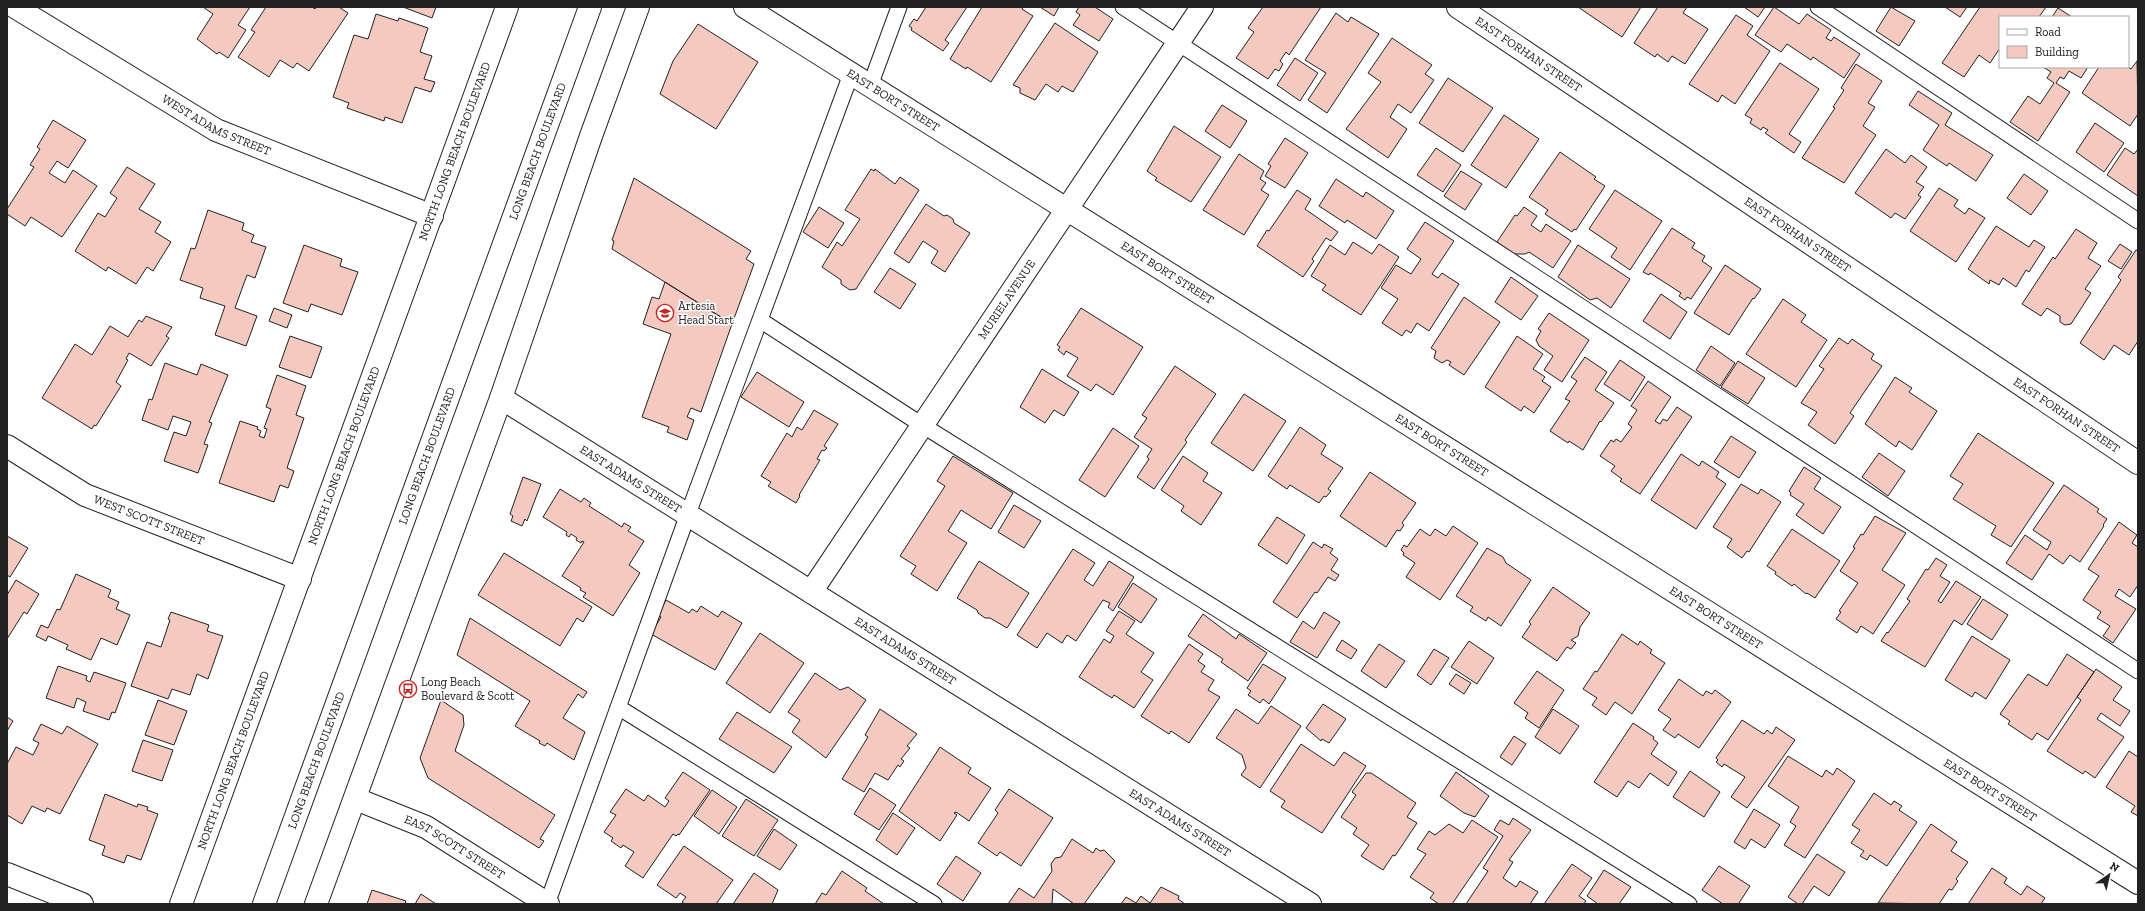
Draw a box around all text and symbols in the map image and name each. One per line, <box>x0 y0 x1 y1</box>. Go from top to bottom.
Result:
street label: EAST FORHAN STREET <box>1473 14 1585 95</box>
legend <box>1999 16 2129 68</box>
text: Road <box>2035 25 2061 39</box>
text: Building <box>2035 45 2079 59</box>
street label: NORTH LONG BEACH BOULEVARD <box>416 60 493 242</box>
street label: EAST BORT STREET <box>844 66 943 135</box>
street label: LONG BEACH BOULEVARD <box>506 81 569 222</box>
street label: WEST ADAMS STREET <box>160 92 274 158</box>
street label: EAST FORHAN STREET <box>1742 194 1854 276</box>
street label: EAST BORT STREET <box>1118 238 1217 307</box>
street label: MURIEL AVENUE <box>975 257 1038 342</box>
place label: Artesia Head Start <box>678 299 734 327</box>
school or university icon: Artesia Head Start <box>655 303 675 323</box>
street label: NORTH LONG BEACH BOULEVARD <box>305 365 383 547</box>
street label: EAST FORHAN STREET <box>2011 375 2123 456</box>
street label: LONG BEACH BOULEVARD <box>396 385 458 526</box>
street label: EAST BORT STREET <box>1393 411 1491 480</box>
street label: EAST ADAMS STREET <box>577 442 685 516</box>
street label: WEST SCOTT STREET <box>92 492 207 548</box>
street label: EAST BORT STREET <box>1667 583 1766 652</box>
street label: EAST ADAMS STREET <box>852 614 959 688</box>
street label: NORTH LONG BEACH BOULEVARD <box>194 669 272 851</box>
place label: Long Beach Boulevard & Scott <box>421 675 515 703</box>
bus stop icon: Long Beach Boulevard & Scott <box>398 679 418 699</box>
street label: LONG BEACH BOULEVARD <box>285 690 348 831</box>
street label: EAST BORT STREET <box>1941 756 2040 825</box>
street label: EAST ADAMS STREET <box>1127 786 1234 860</box>
street label: EAST SCOTT STREET <box>402 812 508 882</box>
north arrow <box>2089 855 2129 895</box>
text: N <box>2107 859 2122 875</box>

